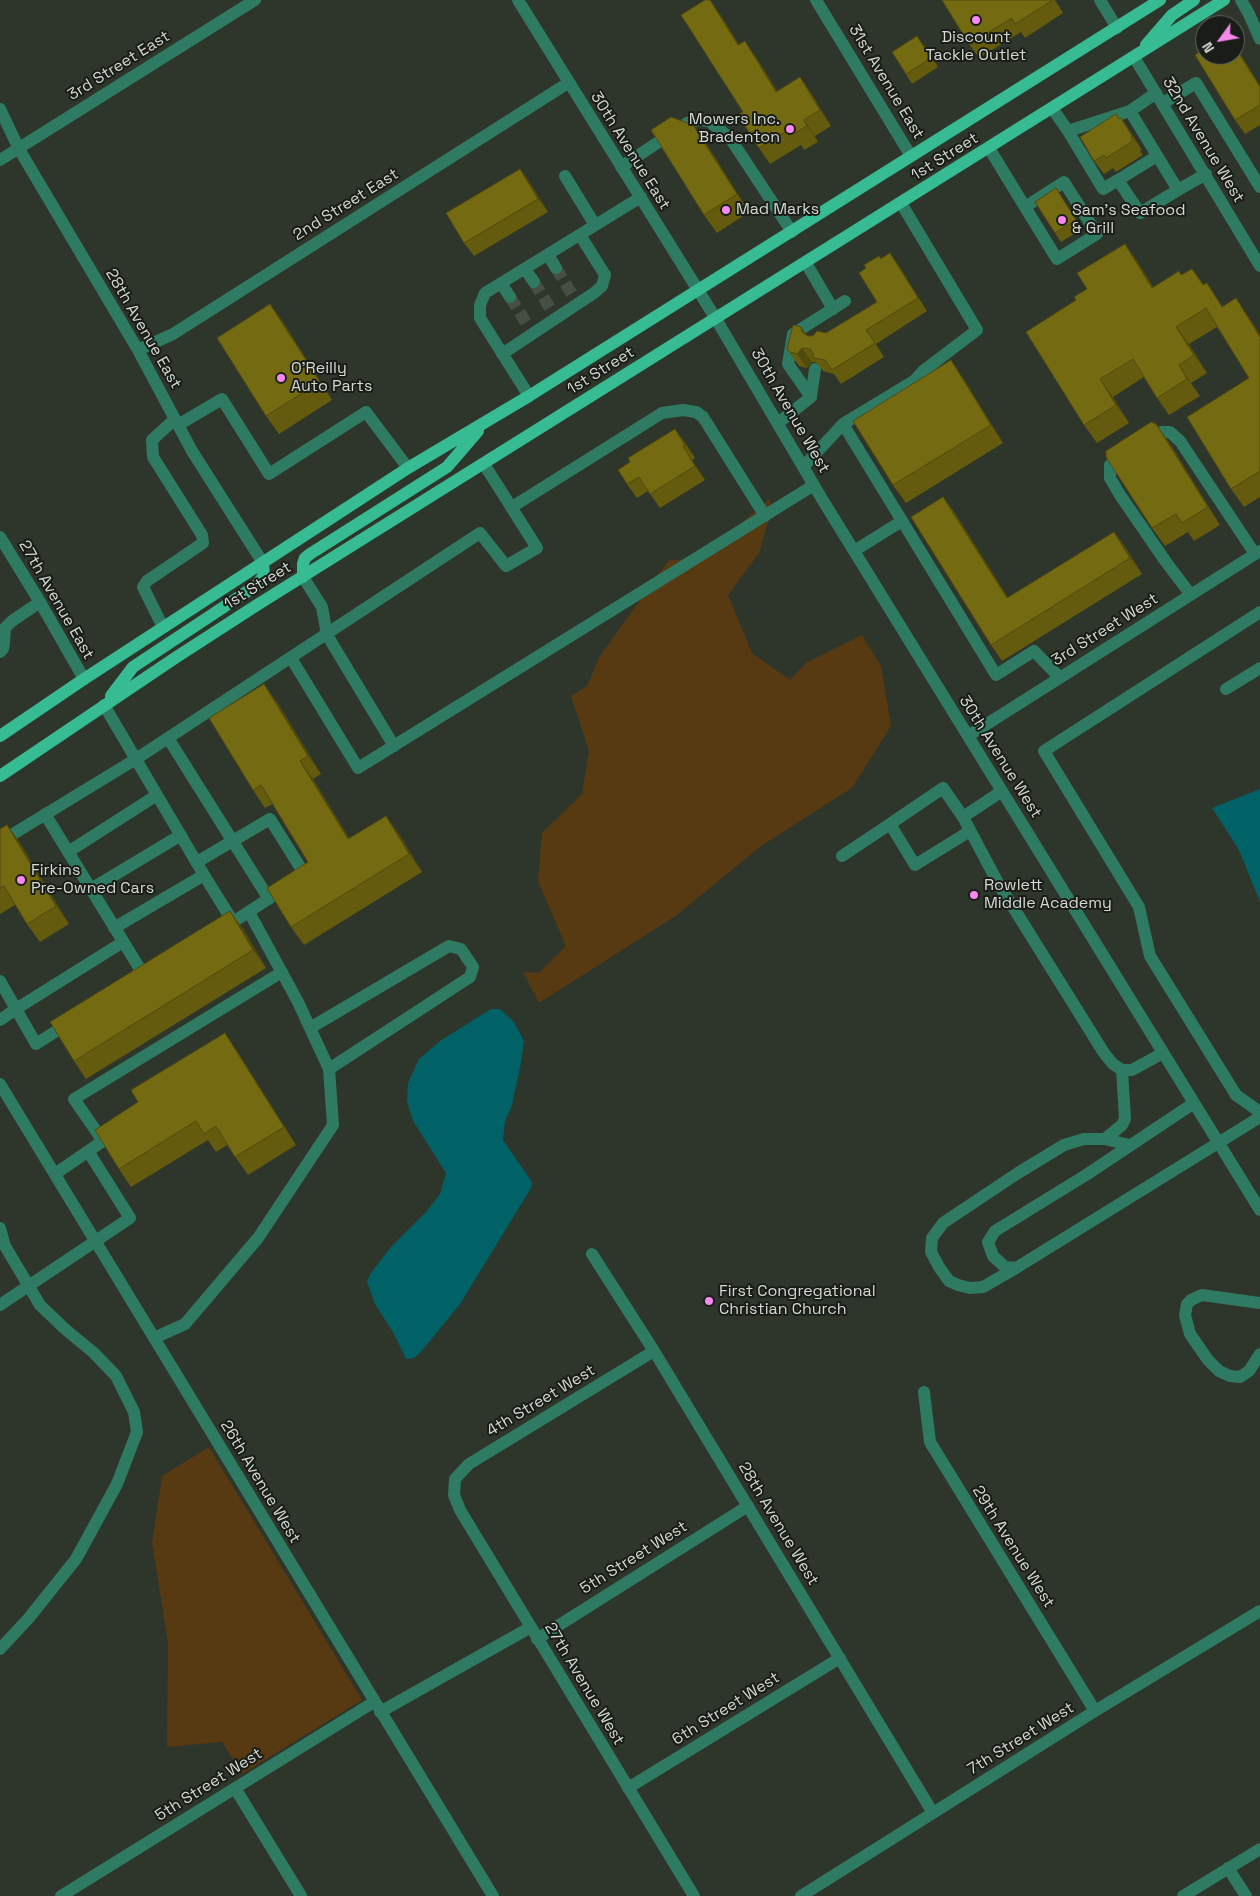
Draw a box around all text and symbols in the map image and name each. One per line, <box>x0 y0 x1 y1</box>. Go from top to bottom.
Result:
marker: Discount Tackle Outlet <box>970 14 982 26</box>
north arrow <box>1195 15 1245 65</box>
street label: 31st Avenue East <box>844 21 928 143</box>
street label: 3rd Street East <box>64 27 174 105</box>
place label: Discount Tackle Outlet <box>926 28 1026 66</box>
text: N <box>1198 39 1218 56</box>
street label: 32nd Avenue West <box>1158 74 1248 206</box>
street label: 30th Avenue East <box>586 88 674 214</box>
place label: Mowers Inc. Bradenton <box>689 110 780 148</box>
marker: Mowers Inc. Bradenton <box>784 123 796 135</box>
street label: 1st Street <box>908 129 982 185</box>
street label: 2nd Street East <box>290 165 402 245</box>
place label: Mad Marks <box>736 200 819 220</box>
place label: Sam's Seafood & Grill <box>1072 201 1186 239</box>
marker: Mad Marks <box>720 204 732 216</box>
marker: Sam's Seafood & Grill <box>1056 214 1068 226</box>
street label: 28th Avenue East <box>101 266 185 392</box>
street label: 1st Street <box>564 343 638 399</box>
street label: 30th Avenue West <box>747 345 833 477</box>
place label: O'Reilly Auto Parts <box>291 359 372 397</box>
marker: O'Reilly Auto Parts <box>275 372 287 384</box>
street label: 27th Avenue East <box>14 537 98 663</box>
street label: 1st Street <box>221 558 295 614</box>
street label: 3rd Street West <box>1048 590 1162 670</box>
street label: 30th Avenue West <box>955 692 1045 822</box>
place label: Firkins Pre-Owned Cars <box>31 861 154 899</box>
marker: Firkins Pre-Owned Cars <box>15 874 27 886</box>
place label: Rowlett Middle Academy <box>984 876 1112 914</box>
marker: Rowlett Middle Academy <box>968 889 980 901</box>
place label: First Congregational Christian Church <box>719 1282 876 1320</box>
marker: First Congregational Christian Church <box>703 1295 715 1307</box>
street label: 4th Street West <box>483 1361 599 1441</box>
street label: 26th Avenue West <box>216 1417 304 1547</box>
street label: 28th Avenue West <box>734 1459 822 1589</box>
street label: 29th Avenue West <box>968 1482 1058 1612</box>
street label: 5th Street West <box>577 1517 691 1599</box>
street label: 27th Avenue West <box>540 1619 628 1749</box>
street label: 6th Street West <box>669 1668 783 1750</box>
street label: 7th Street West <box>964 1698 1078 1780</box>
street label: 5th Street West <box>152 1744 266 1826</box>

